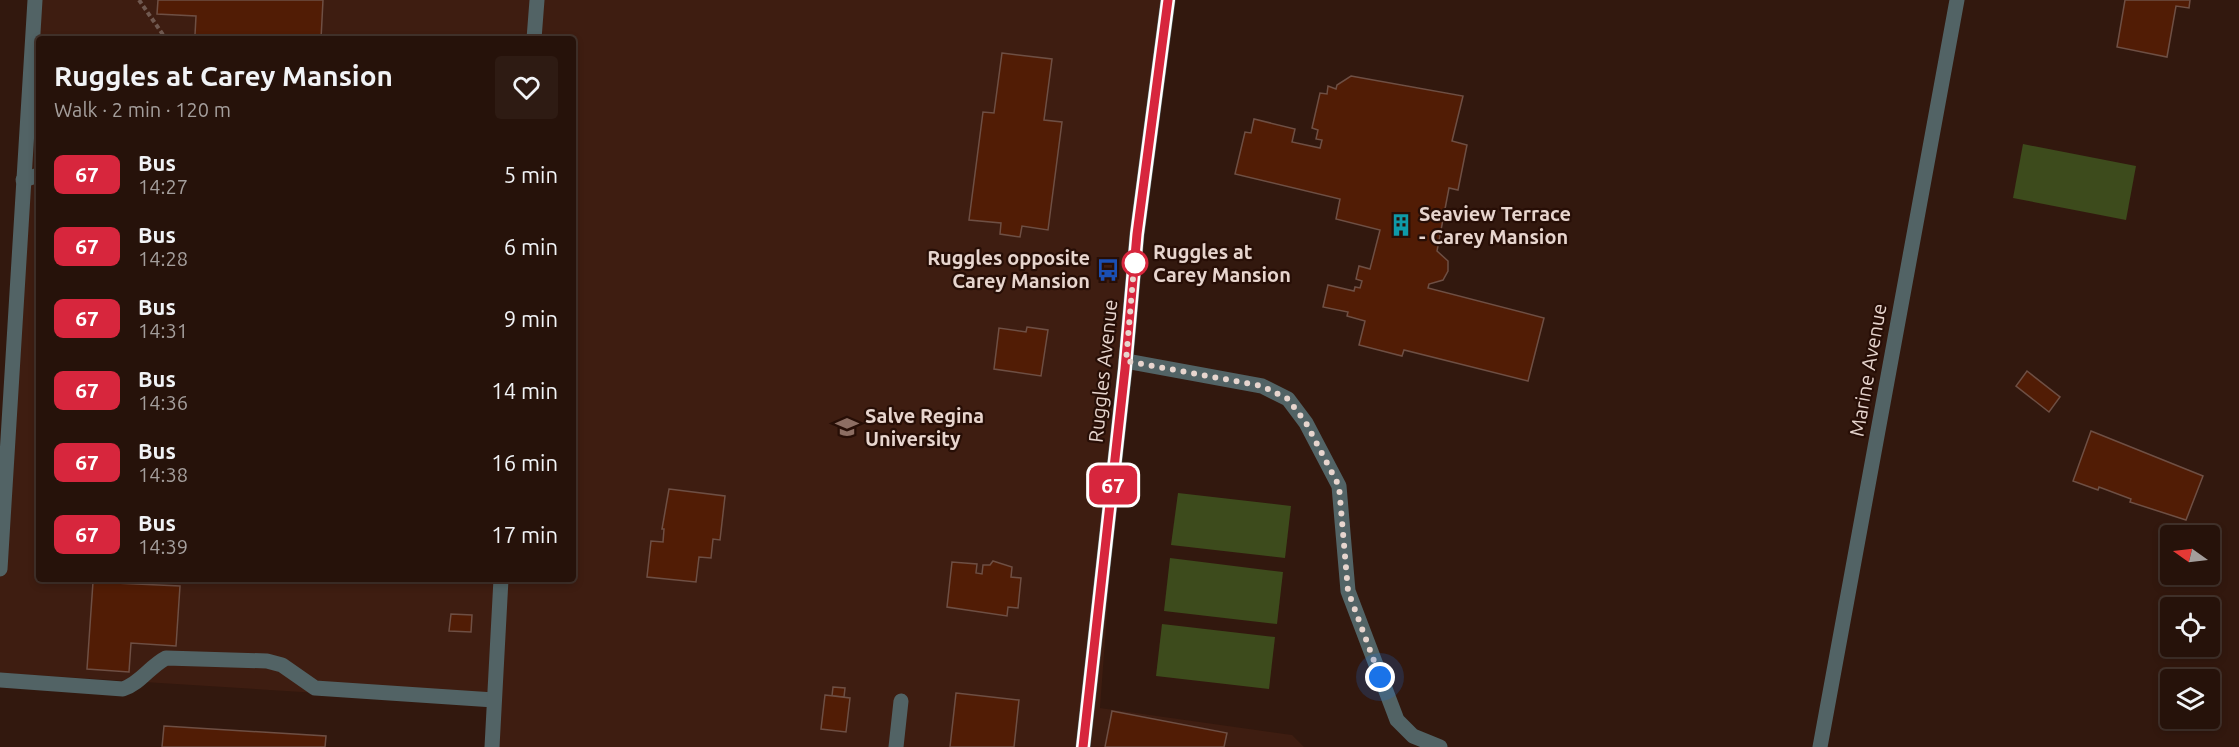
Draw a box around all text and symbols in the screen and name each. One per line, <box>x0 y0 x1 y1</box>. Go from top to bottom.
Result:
button: heart <box>495 56 558 119</box>
text: Ruggles at Carey Mansion <box>54 60 393 91</box>
text: Walk · 2 min · 120 m <box>54 98 231 121</box>
text: Bus <box>138 150 176 175</box>
text: 67 <box>75 162 99 186</box>
text: 5 min <box>504 162 558 187</box>
text: 14:27 <box>138 175 188 198</box>
place label: Seaview Terrace - Carey Mansion <box>1419 202 1571 248</box>
building icon: Seaview Terrace - Carey Mansion <box>1388 212 1414 238</box>
text: Bus <box>138 222 176 247</box>
text: 67 <box>75 234 99 258</box>
text: 6 min <box>504 234 558 259</box>
place label: Ruggles at Carey Mansion <box>1153 240 1291 286</box>
place label: Ruggles opposite Carey Mansion <box>927 246 1090 292</box>
text: 14:28 <box>138 247 188 270</box>
marker: Ruggles at Carey Mansion <box>1122 250 1148 276</box>
bus stop icon: Ruggles opposite Carey Mansion <box>1095 257 1121 283</box>
text: Bus <box>138 294 176 319</box>
street label: Ruggles Avenue <box>1084 298 1121 444</box>
street label: Marine Avenue <box>1845 302 1891 438</box>
text: 67 <box>75 306 99 330</box>
text: 9 min <box>504 306 558 331</box>
text: 14:31 <box>138 319 188 342</box>
text: Bus <box>138 366 176 391</box>
text: 67 <box>75 378 99 402</box>
text: 14 min <box>491 378 558 403</box>
text: 14:36 <box>138 391 188 414</box>
place label: Salve Regina University <box>865 404 984 450</box>
school or university icon: Salve Regina University <box>834 414 860 440</box>
text: Bus <box>138 438 176 463</box>
text: 67 <box>75 450 99 474</box>
text: 16 min <box>491 450 558 475</box>
text: 14:38 <box>138 463 188 486</box>
line badge: 67 <box>1086 466 1140 504</box>
text: 67 <box>1101 473 1125 497</box>
text: Bus <box>138 510 176 535</box>
text: 67 <box>75 522 99 546</box>
text: 17 min <box>491 522 558 547</box>
north arrow <box>2160 525 2220 585</box>
map controls <box>2160 525 2220 729</box>
text: 14:39 <box>138 535 188 558</box>
button: locate <box>2160 597 2220 657</box>
your location <box>1365 662 1395 692</box>
button: layers <box>2160 669 2220 729</box>

